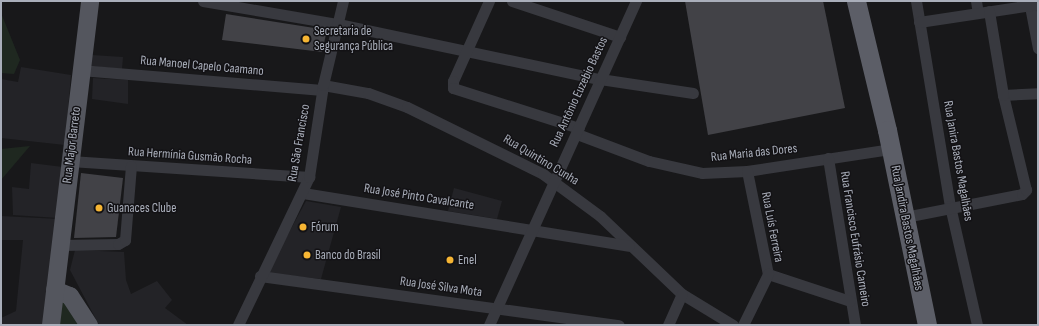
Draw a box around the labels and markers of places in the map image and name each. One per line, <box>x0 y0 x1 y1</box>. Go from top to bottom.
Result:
place label: Secretaria de Segurança Pública <box>314 24 393 55</box>
marker: Secretaria de Segurança Pública <box>301 34 311 44</box>
place label: Guanaces Clube <box>107 200 176 216</box>
marker: Guanaces Clube <box>94 203 104 213</box>
place label: Fórum <box>311 219 339 235</box>
marker: Fórum <box>298 222 308 232</box>
place label: Banco do Brasil <box>315 247 381 263</box>
marker: Banco do Brasil <box>302 250 312 260</box>
place label: Enel <box>458 252 477 268</box>
marker: Enel <box>445 255 455 265</box>

